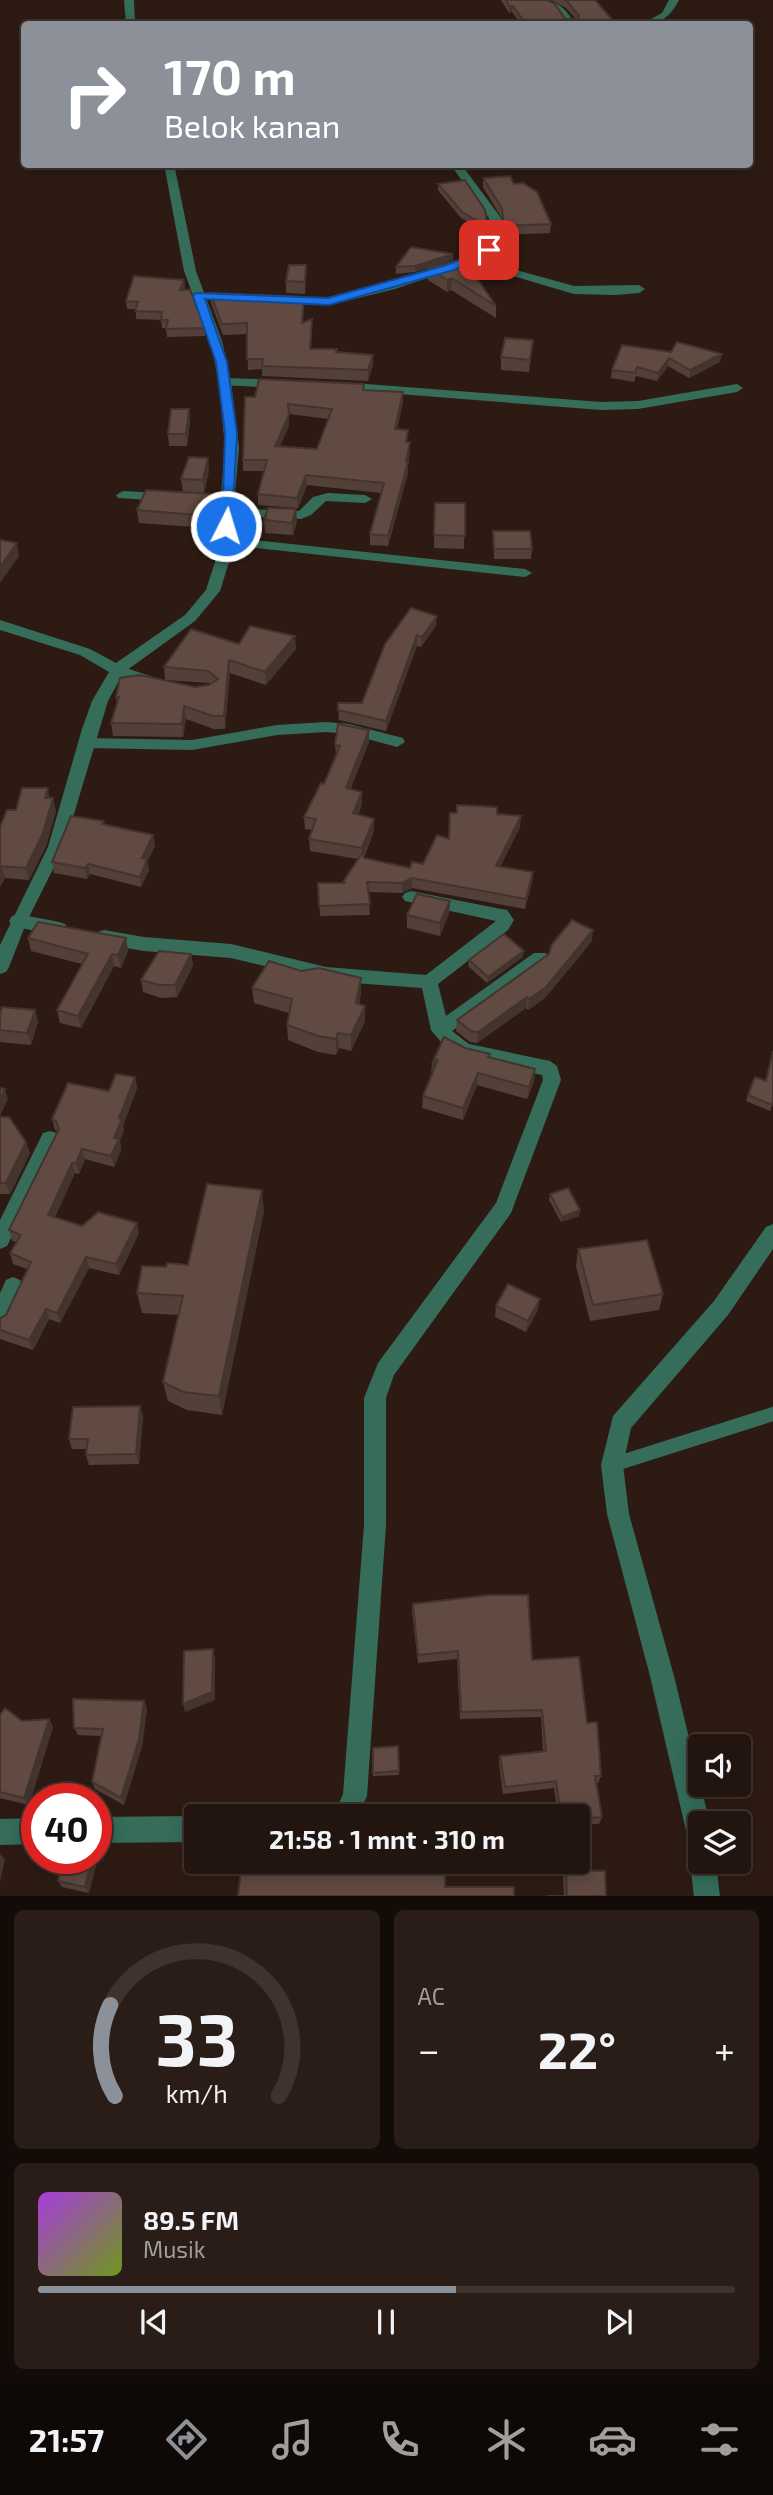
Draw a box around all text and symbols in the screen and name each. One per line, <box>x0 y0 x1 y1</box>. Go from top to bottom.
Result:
text: 170 m <box>164 46 296 105</box>
icon: right <box>49 49 140 140</box>
text: Belok kanan <box>164 106 340 144</box>
pin <box>459 220 519 280</box>
icon: arrive <box>470 231 508 269</box>
position arrow <box>189 489 263 563</box>
map controls <box>688 1734 751 1874</box>
button: sound <box>688 1734 751 1797</box>
speed limit sign: 40 <box>21 1783 112 1874</box>
button: layers <box>688 1811 751 1874</box>
text: 21:58 · 1 mnt · 310 m <box>269 1823 505 1854</box>
text: AC <box>418 1982 445 2010</box>
text: 33 <box>155 1993 238 2081</box>
text: 22° <box>538 2017 616 2079</box>
text: − <box>418 2026 440 2072</box>
text: + <box>714 2026 735 2072</box>
text: km/h <box>166 2077 228 2107</box>
text: 89.5 FM <box>143 2204 239 2235</box>
text: Musik <box>143 2235 205 2263</box>
icon: previous <box>135 2303 173 2341</box>
icon: pause <box>367 2303 405 2341</box>
icon: next <box>600 2303 638 2341</box>
icon: directions <box>162 2415 211 2464</box>
icon: music <box>268 2415 317 2464</box>
icon: phone <box>375 2415 424 2464</box>
icon: climate <box>482 2415 531 2464</box>
icon: car <box>588 2415 637 2464</box>
icon: filters <box>695 2415 744 2464</box>
text: 21:57 <box>29 2420 104 2458</box>

